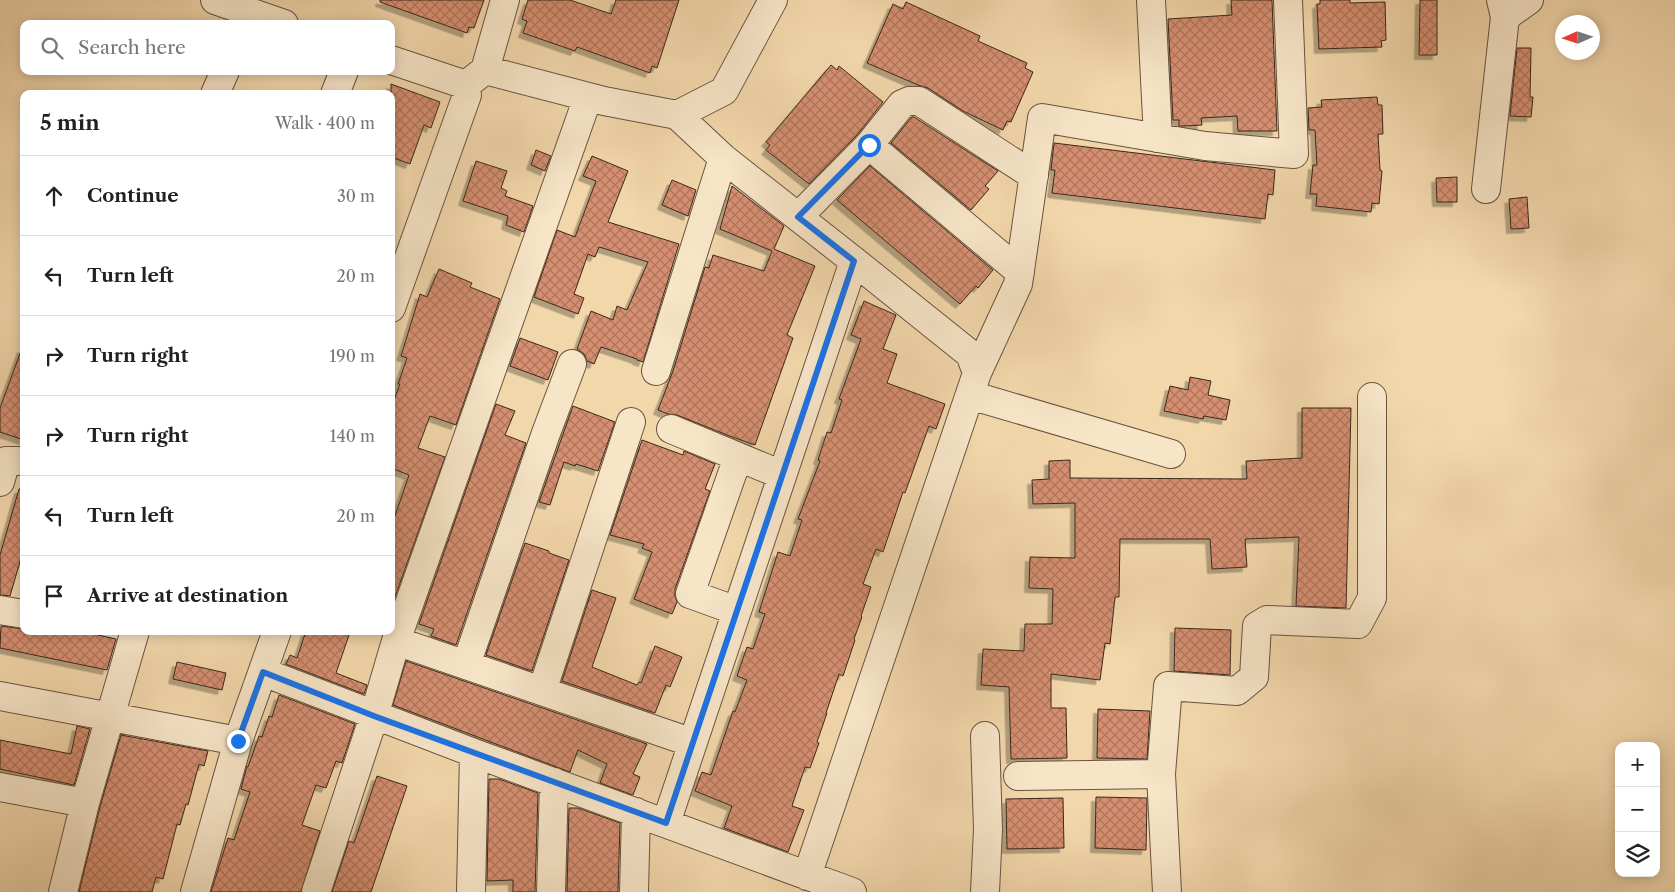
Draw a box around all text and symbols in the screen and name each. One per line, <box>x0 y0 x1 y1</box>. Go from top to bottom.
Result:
north arrow <box>1555 15 1600 60</box>
search box <box>20 20 395 75</box>
icon: search <box>38 34 66 62</box>
text: Search here <box>78 36 186 59</box>
text: 5 min <box>40 110 100 135</box>
text: Walk · 400 m <box>275 113 375 133</box>
route start <box>858 134 881 157</box>
icon: ahead <box>40 182 68 210</box>
text: Continue <box>87 184 179 207</box>
text: 30 m <box>337 186 375 206</box>
icon: left <box>40 262 68 290</box>
text: Turn left <box>87 264 174 287</box>
text: 20 m <box>336 266 375 286</box>
icon: right <box>40 342 68 370</box>
text: Turn right <box>87 344 188 367</box>
text: 190 m <box>330 346 375 366</box>
icon: right <box>40 422 68 450</box>
text: Turn right <box>87 424 188 447</box>
text: 140 m <box>330 426 375 446</box>
icon: left <box>40 502 68 530</box>
text: Turn left <box>87 504 174 527</box>
text: 20 m <box>336 506 375 526</box>
icon: arrive <box>40 582 68 610</box>
text: Arrive at destination <box>87 584 288 607</box>
route end <box>227 730 250 753</box>
map controls <box>1615 742 1660 877</box>
button: + <box>1615 742 1660 787</box>
button: − <box>1615 787 1660 832</box>
button: layers <box>1615 832 1660 877</box>

